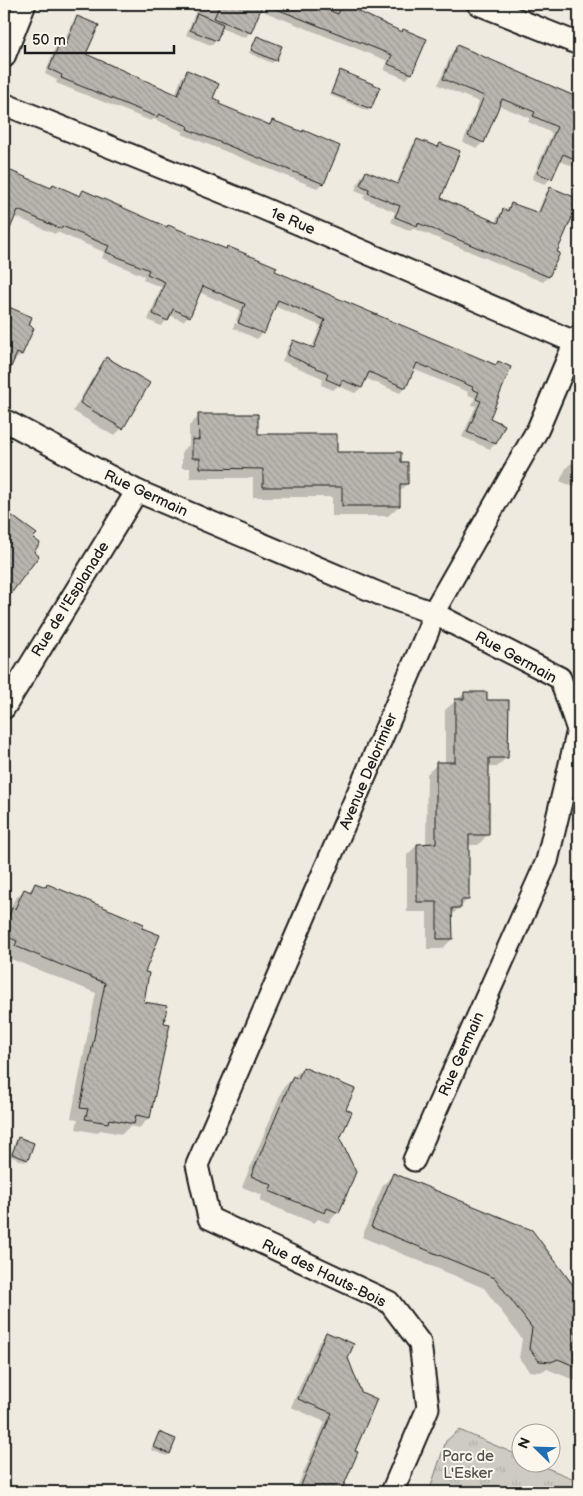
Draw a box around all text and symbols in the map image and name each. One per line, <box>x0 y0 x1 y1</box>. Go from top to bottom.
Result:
scale bar <box>25 22 174 54</box>
text: 50 m <box>32 31 66 50</box>
street label: 1e Rue <box>268 204 318 239</box>
street label: Rue Germain <box>101 466 191 521</box>
street label: Rue de l'Esplanade <box>27 538 114 660</box>
street label: Rue Germain <box>472 627 560 688</box>
street label: Avenue Delorimier <box>335 709 402 832</box>
street label: Rue Germain <box>434 1009 489 1099</box>
street label: Rue des Hauts-Bois <box>259 1235 390 1312</box>
north arrow <box>510 1424 560 1474</box>
text: N <box>515 1435 534 1451</box>
park label: Parc de L'Esker <box>442 1447 494 1483</box>

